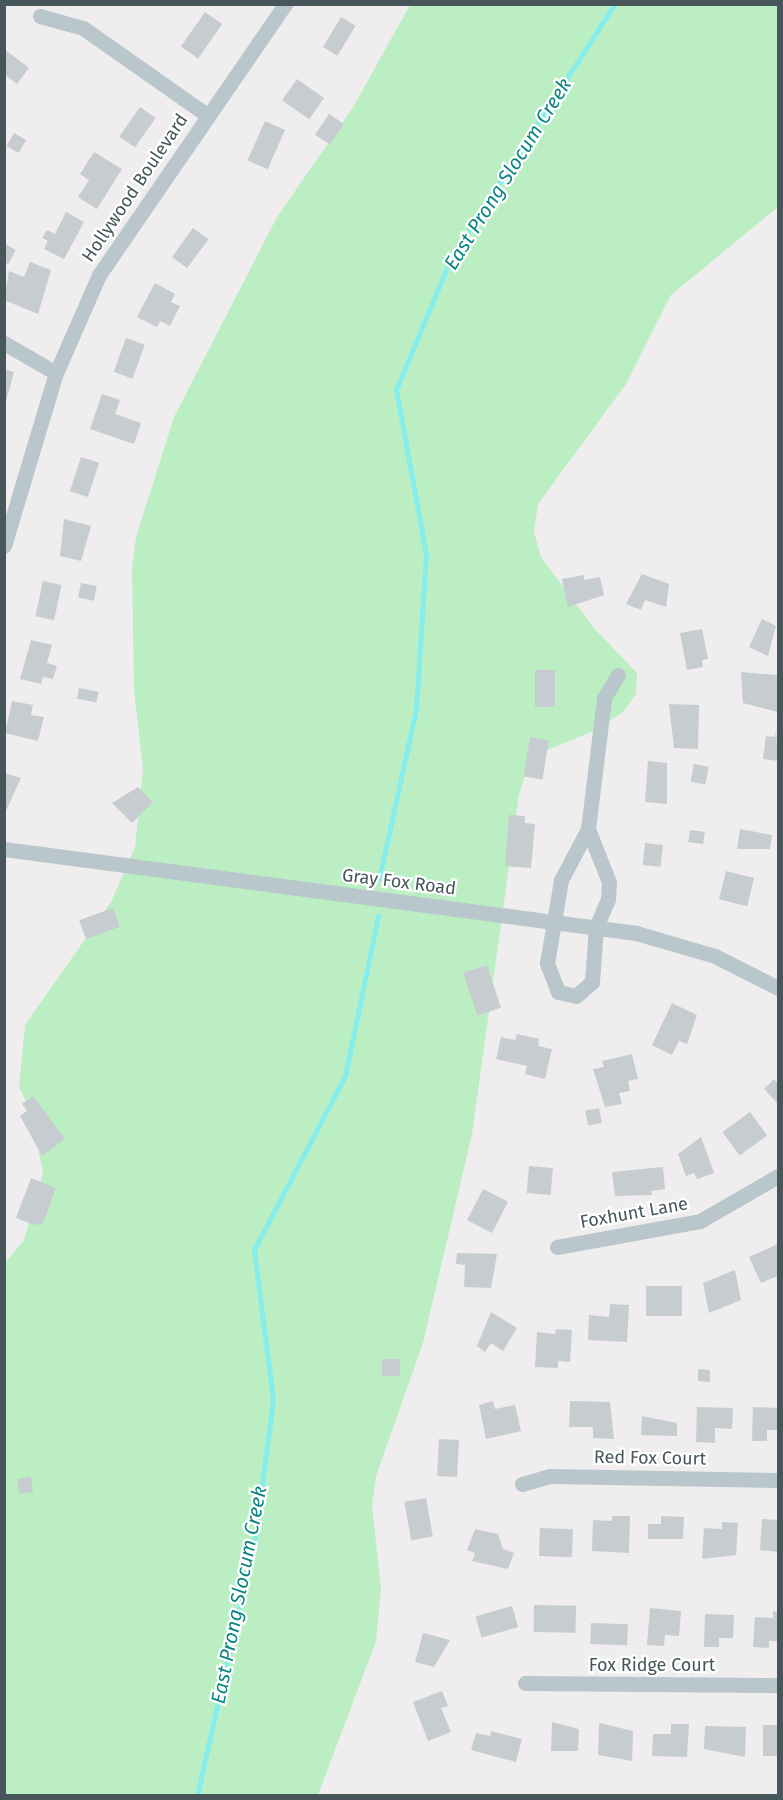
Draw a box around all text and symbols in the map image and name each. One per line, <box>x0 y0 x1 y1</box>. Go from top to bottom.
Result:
water label: East Prong Slocum Creek <box>439 74 577 274</box>
street label: Hollywood Boulevard <box>77 110 193 266</box>
street label: Gray Fox Road <box>341 864 457 900</box>
street label: Foxhunt Lane <box>578 1193 690 1233</box>
street label: Red Fox Court <box>594 1446 706 1470</box>
water label: East Prong Slocum Creek <box>206 1484 272 1706</box>
street label: Fox Ridge Court <box>589 1654 715 1676</box>

